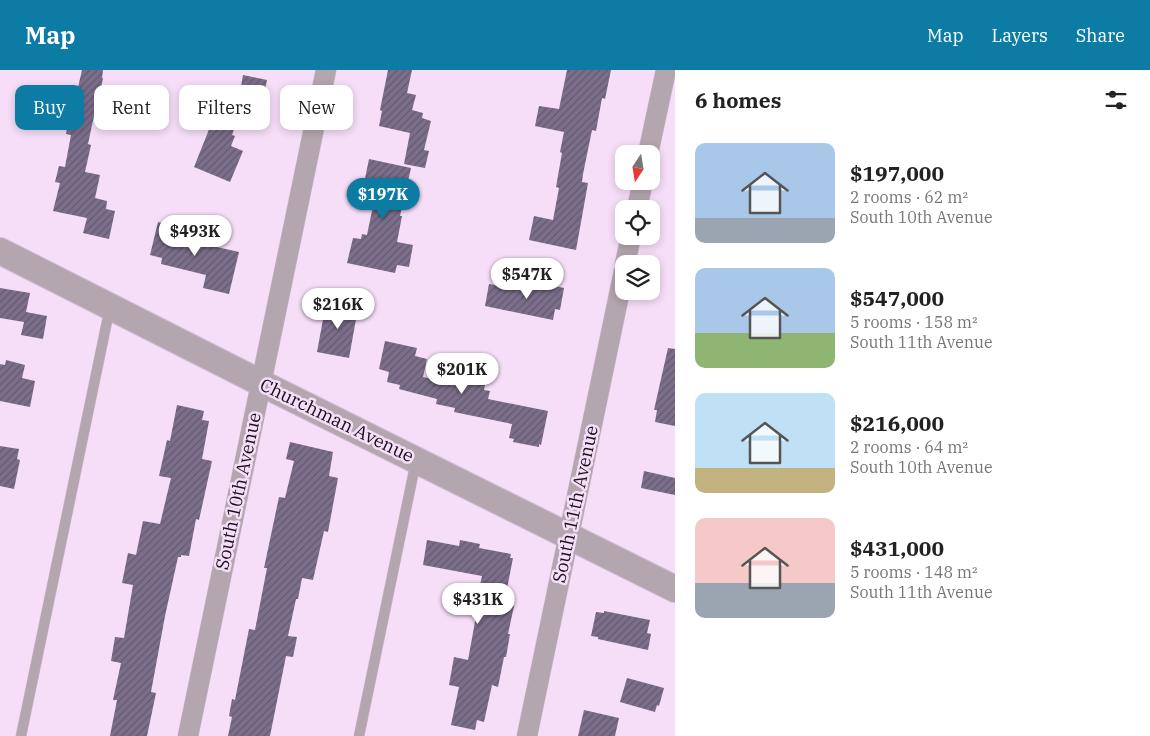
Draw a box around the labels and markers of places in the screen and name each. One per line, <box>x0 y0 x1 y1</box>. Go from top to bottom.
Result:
pin: $197K <box>348 178 418 220</box>
pin: $493K <box>160 214 230 257</box>
pin: $547K <box>492 258 562 300</box>
pin: $216K <box>303 288 373 330</box>
pin: $201K <box>427 352 497 395</box>
pin: $431K <box>443 582 513 625</box>

